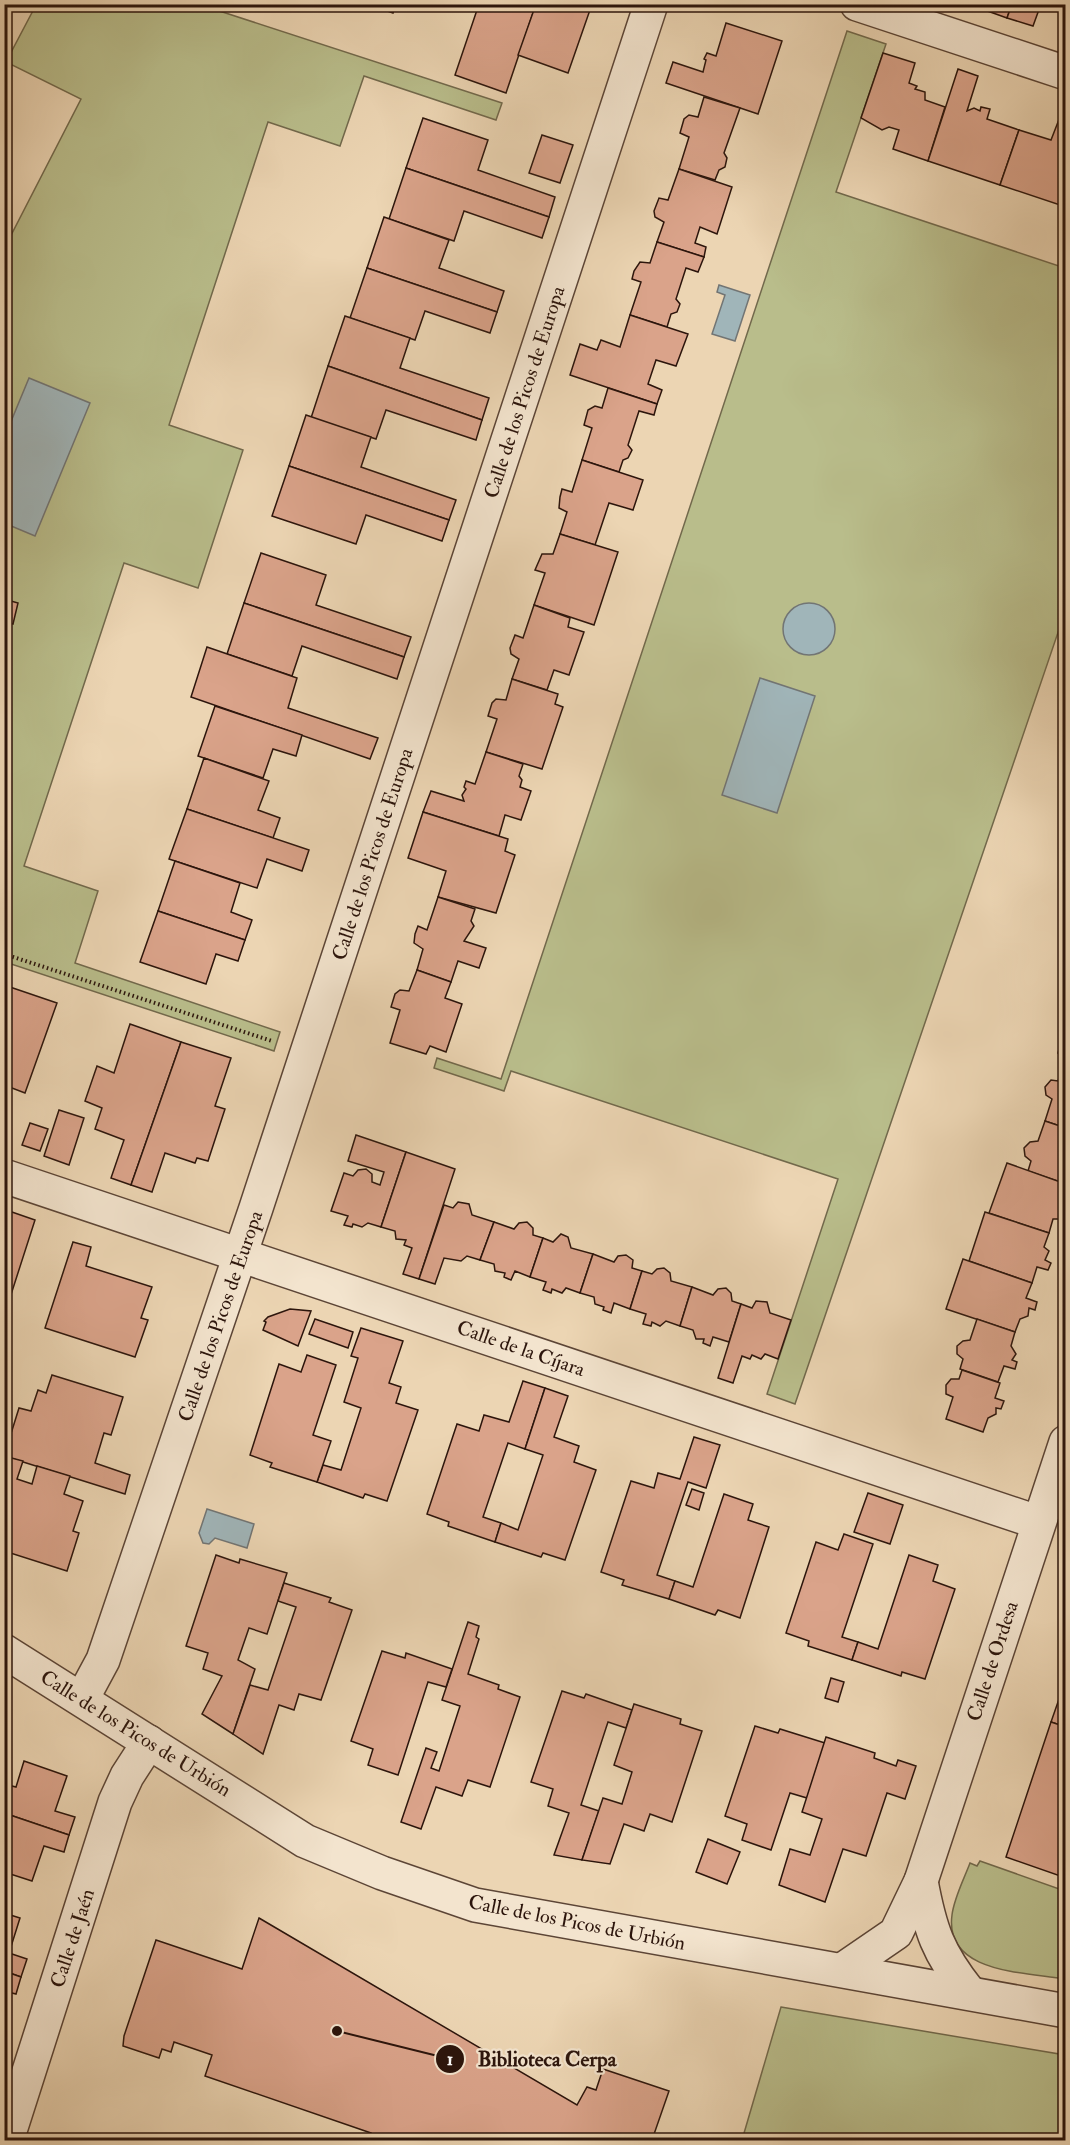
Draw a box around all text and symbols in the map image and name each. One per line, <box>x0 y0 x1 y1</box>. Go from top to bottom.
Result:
street label: Calle de los Picos de Europa <box>478 282 572 502</box>
street label: Calle de los Picos de Europa <box>326 744 420 964</box>
street label: Calle de los Picos de Europa <box>173 1207 270 1425</box>
street label: Calle de la Cíjara <box>454 1315 589 1382</box>
street label: Calle de Ordesa <box>961 1597 1024 1724</box>
street label: Calle de los Picos de Urbión <box>36 1664 236 1802</box>
street label: Calle de Jaén <box>45 1886 100 1991</box>
street label: Calle de los Picos de Urbión <box>466 1889 687 1956</box>
callout: Biblioteca Cerpa <box>435 2039 628 2078</box>
text: Biblioteca Cerpa <box>478 2046 618 2073</box>
text: 1 <box>447 2048 453 2071</box>

